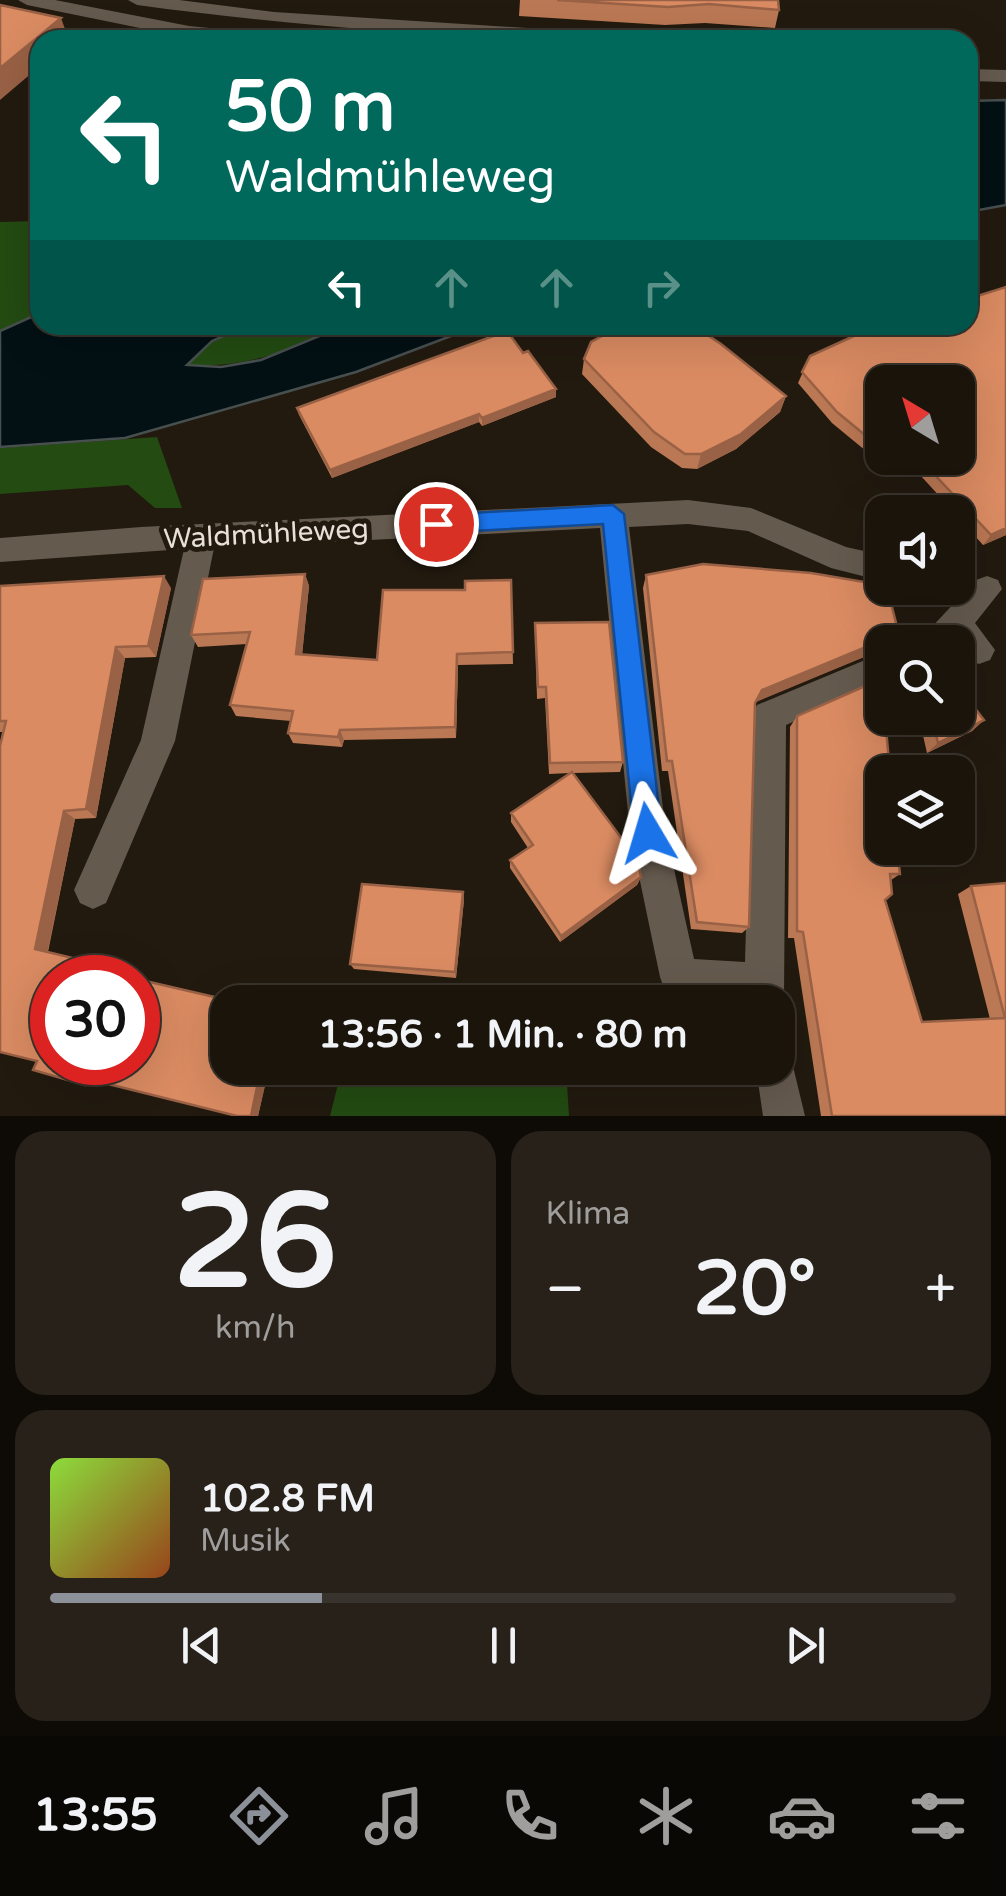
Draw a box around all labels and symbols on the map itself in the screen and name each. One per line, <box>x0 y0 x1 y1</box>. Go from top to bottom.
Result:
north arrow <box>865 365 975 475</box>
pin <box>394 482 479 567</box>
street label: Waldmühleweg <box>163 512 370 556</box>
position arrow <box>596 781 700 885</box>
speed limit sign: 30 <box>30 955 160 1085</box>

